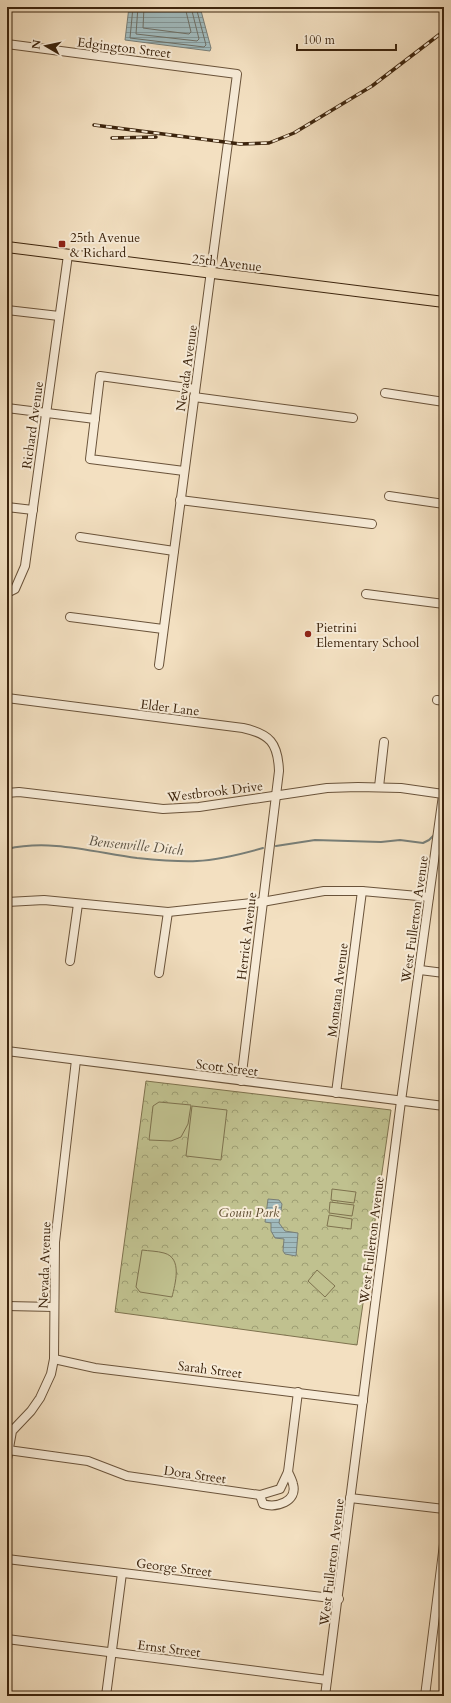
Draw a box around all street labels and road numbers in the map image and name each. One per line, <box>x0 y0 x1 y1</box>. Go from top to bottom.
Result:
street label: Edgington Street <box>76 33 172 63</box>
street label: 25th Avenue <box>191 250 263 276</box>
street label: Nevada Avenue <box>172 324 202 413</box>
street label: Richard Avenue <box>18 380 48 470</box>
street label: Elder Lane <box>139 695 200 721</box>
street label: Westbrook Drive <box>165 777 264 807</box>
street label: West Fullerton Avenue <box>397 854 433 985</box>
street label: Herrick Avenue <box>233 891 261 981</box>
street label: Montana Avenue <box>323 942 353 1038</box>
street label: Scott Street <box>195 1055 259 1081</box>
street label: West Fullerton Avenue <box>355 1175 389 1306</box>
street label: Nevada Avenue <box>34 1221 56 1309</box>
street label: Sarah Street <box>177 1357 243 1383</box>
street label: Dora Street <box>163 1462 227 1488</box>
street label: West Fullerton Avenue <box>315 1497 349 1628</box>
street label: George Street <box>135 1554 213 1582</box>
street label: Ernst Street <box>136 1636 201 1662</box>

